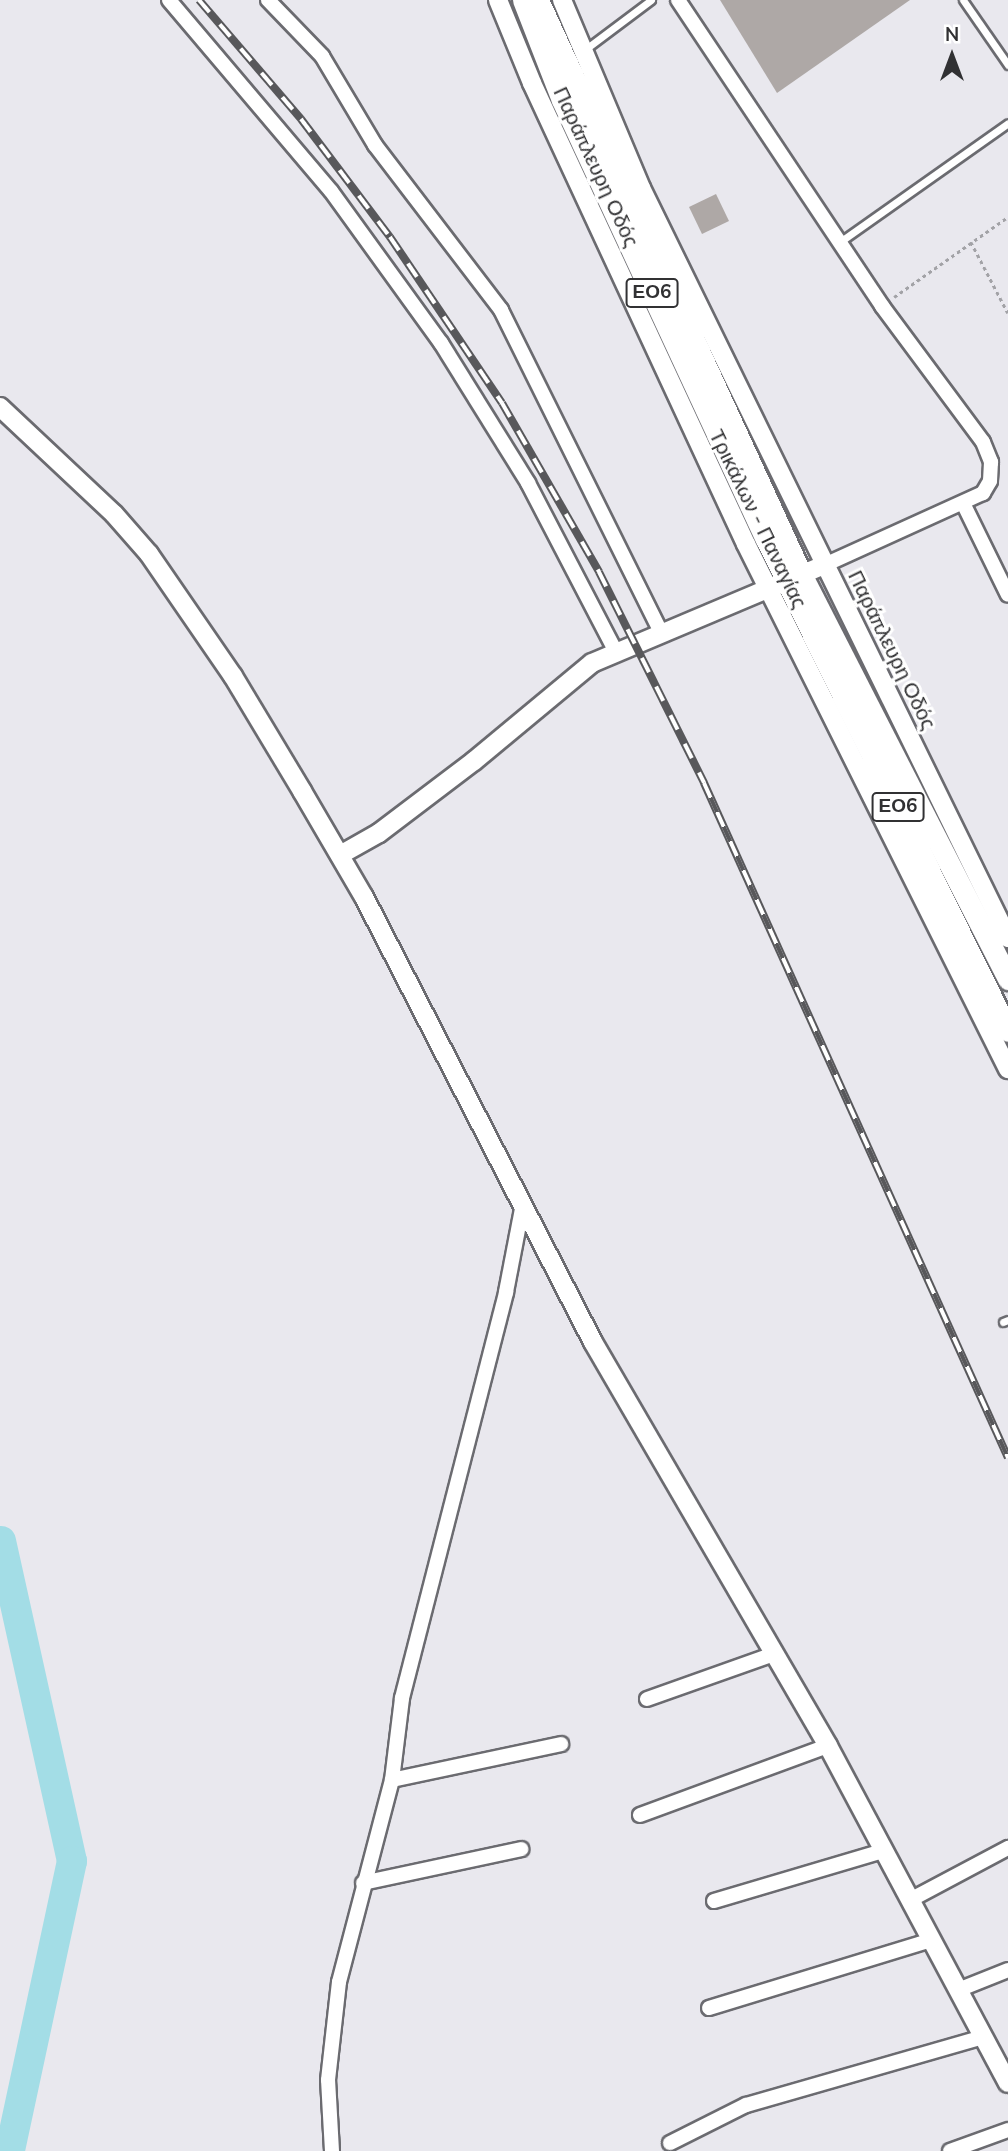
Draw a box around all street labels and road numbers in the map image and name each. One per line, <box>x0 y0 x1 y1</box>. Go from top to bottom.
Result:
street label: Παράπλευρη Οδός <box>548 83 644 251</box>
road number: ΕΟ6 <box>624 278 680 308</box>
street label: Τρικάλων - Παναγίας <box>704 425 812 613</box>
street label: Παράπλευρη Οδός <box>843 566 941 734</box>
road number: ΕΟ6 <box>870 792 926 822</box>

